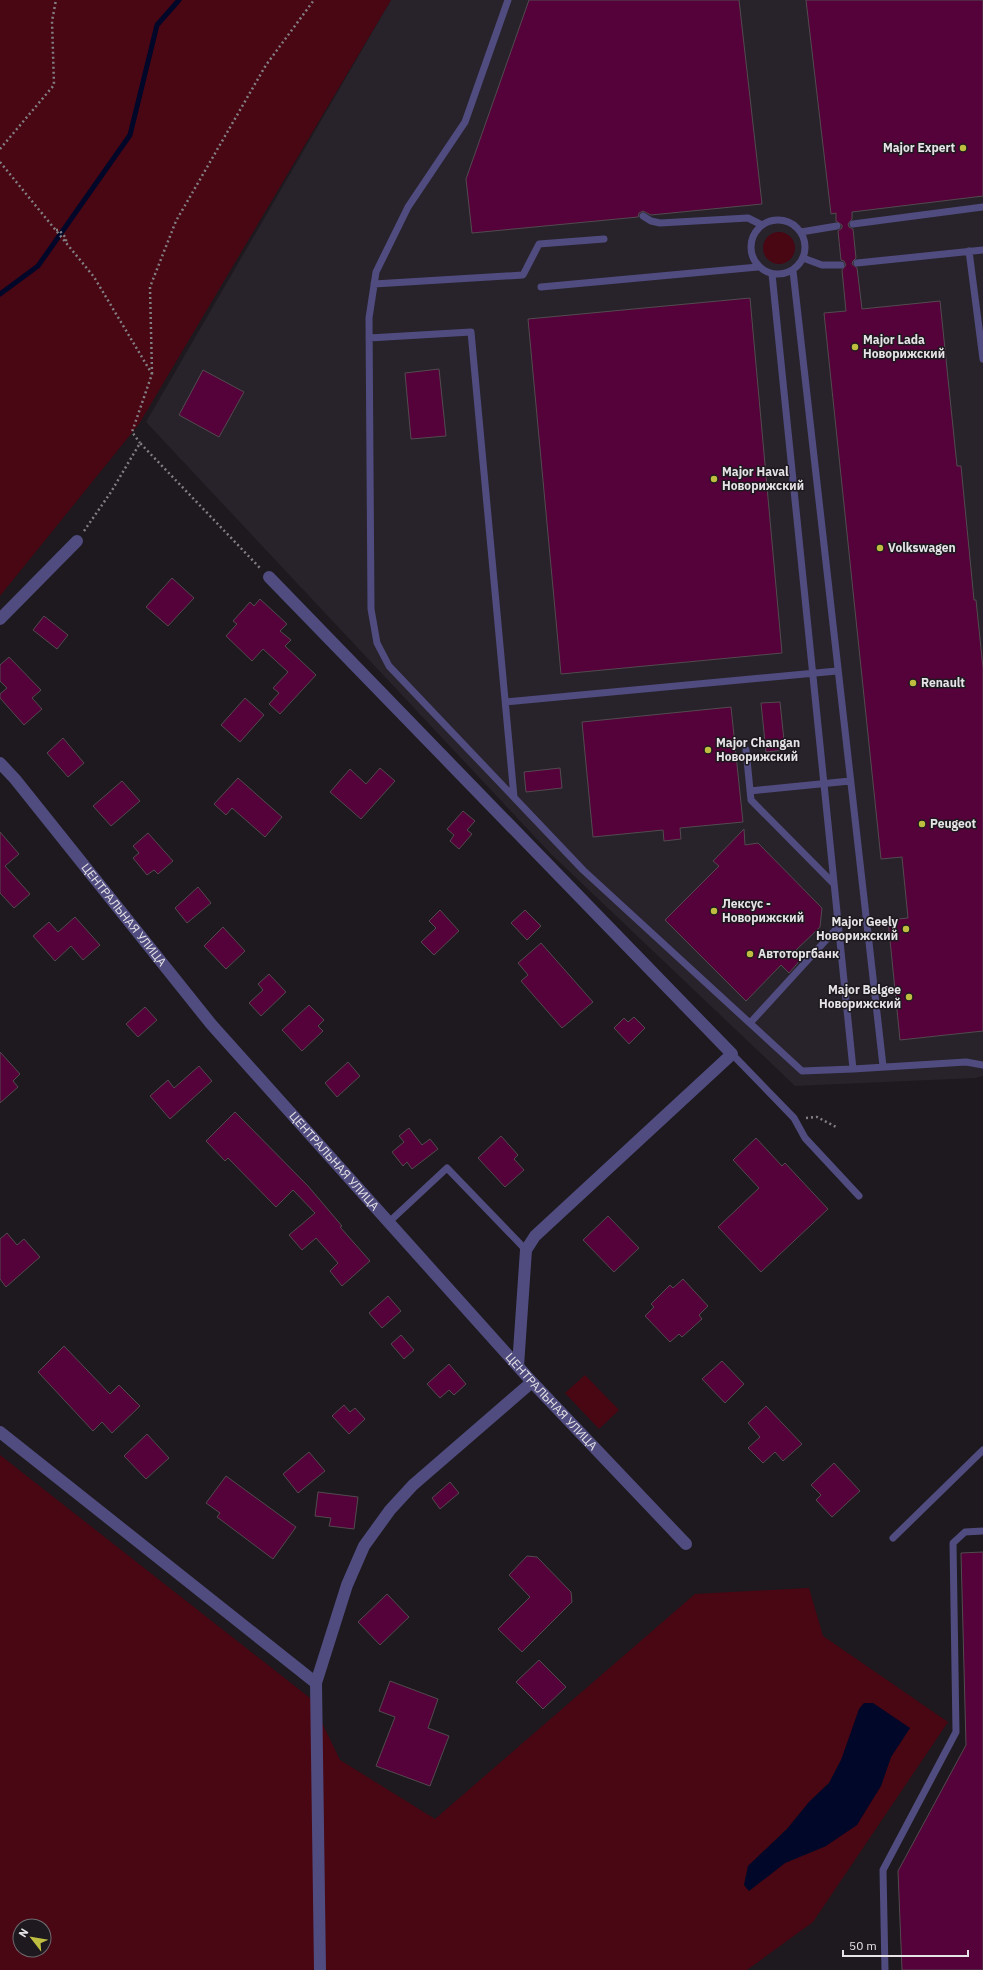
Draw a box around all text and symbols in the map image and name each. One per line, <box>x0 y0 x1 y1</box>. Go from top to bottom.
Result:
place label: Major Expert <box>883 140 955 155</box>
marker: Major Expert <box>958 143 968 153</box>
place label: Major Lada Новорижский <box>863 332 945 361</box>
marker: Major Lada Новорижский <box>850 342 860 352</box>
place label: Major Haval Новорижский <box>722 464 804 493</box>
marker: Major Haval Новорижский <box>709 474 719 484</box>
place label: Volkswagen <box>888 540 956 555</box>
marker: Volkswagen <box>875 543 885 553</box>
place label: Renault <box>921 675 965 690</box>
marker: Renault <box>908 678 918 688</box>
place label: Major Changan Новорижский <box>716 735 800 764</box>
marker: Major Changan Новорижский <box>703 745 713 755</box>
place label: Peugeot <box>930 816 977 831</box>
marker: Peugeot <box>917 819 927 829</box>
street label: ЦЕНТРАЛЬНАЯ УЛИЦА <box>78 860 170 969</box>
place label: Лексус - Новорижский <box>722 896 804 925</box>
marker: Лексус - Новорижский <box>709 906 719 916</box>
place label: Major Geely Новорижский <box>816 914 899 943</box>
marker: Major Geely Новорижский <box>901 924 911 934</box>
place label: Автоторгбанк <box>758 946 839 961</box>
marker: Автоторгбанк <box>745 949 755 959</box>
place label: Major Belgee Новорижский <box>819 982 901 1011</box>
marker: Major Belgee Новорижский <box>904 992 914 1002</box>
street label: ЦЕНТРАЛЬНАЯ УЛИЦА <box>286 1108 383 1214</box>
street label: ЦЕНТРАЛЬНАЯ УЛИЦА <box>502 1350 601 1453</box>
north arrow <box>12 1918 52 1958</box>
text: N <box>15 1926 31 1940</box>
scale bar <box>843 1932 968 1958</box>
text: 50 m <box>849 1938 877 1953</box>

